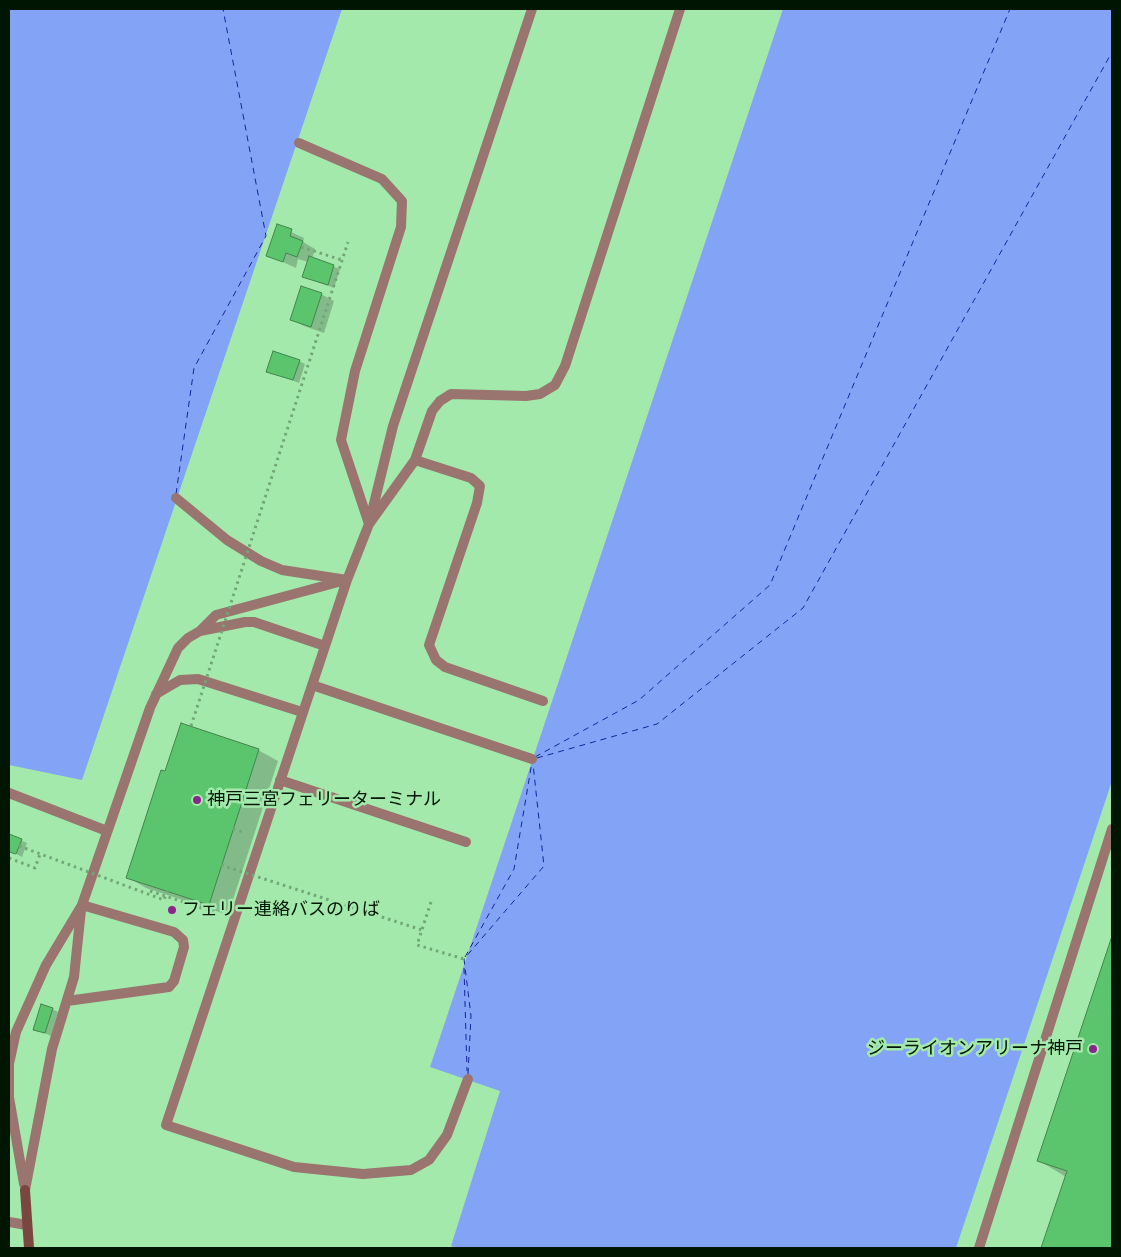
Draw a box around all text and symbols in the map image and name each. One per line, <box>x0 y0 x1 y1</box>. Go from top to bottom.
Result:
place label: 神戸三宮フェリーターミナル <box>207 789 441 811</box>
marker: 神戸三宮フェリーターミナル <box>191 794 203 806</box>
place label: フェリー連絡バスのりば <box>182 899 380 921</box>
marker: フェリー連絡バスのりば <box>166 904 178 916</box>
place label: ジーライオンアリーナ神戸 <box>867 1038 1083 1060</box>
marker: ジーライオンアリーナ神戸 <box>1087 1043 1099 1055</box>

